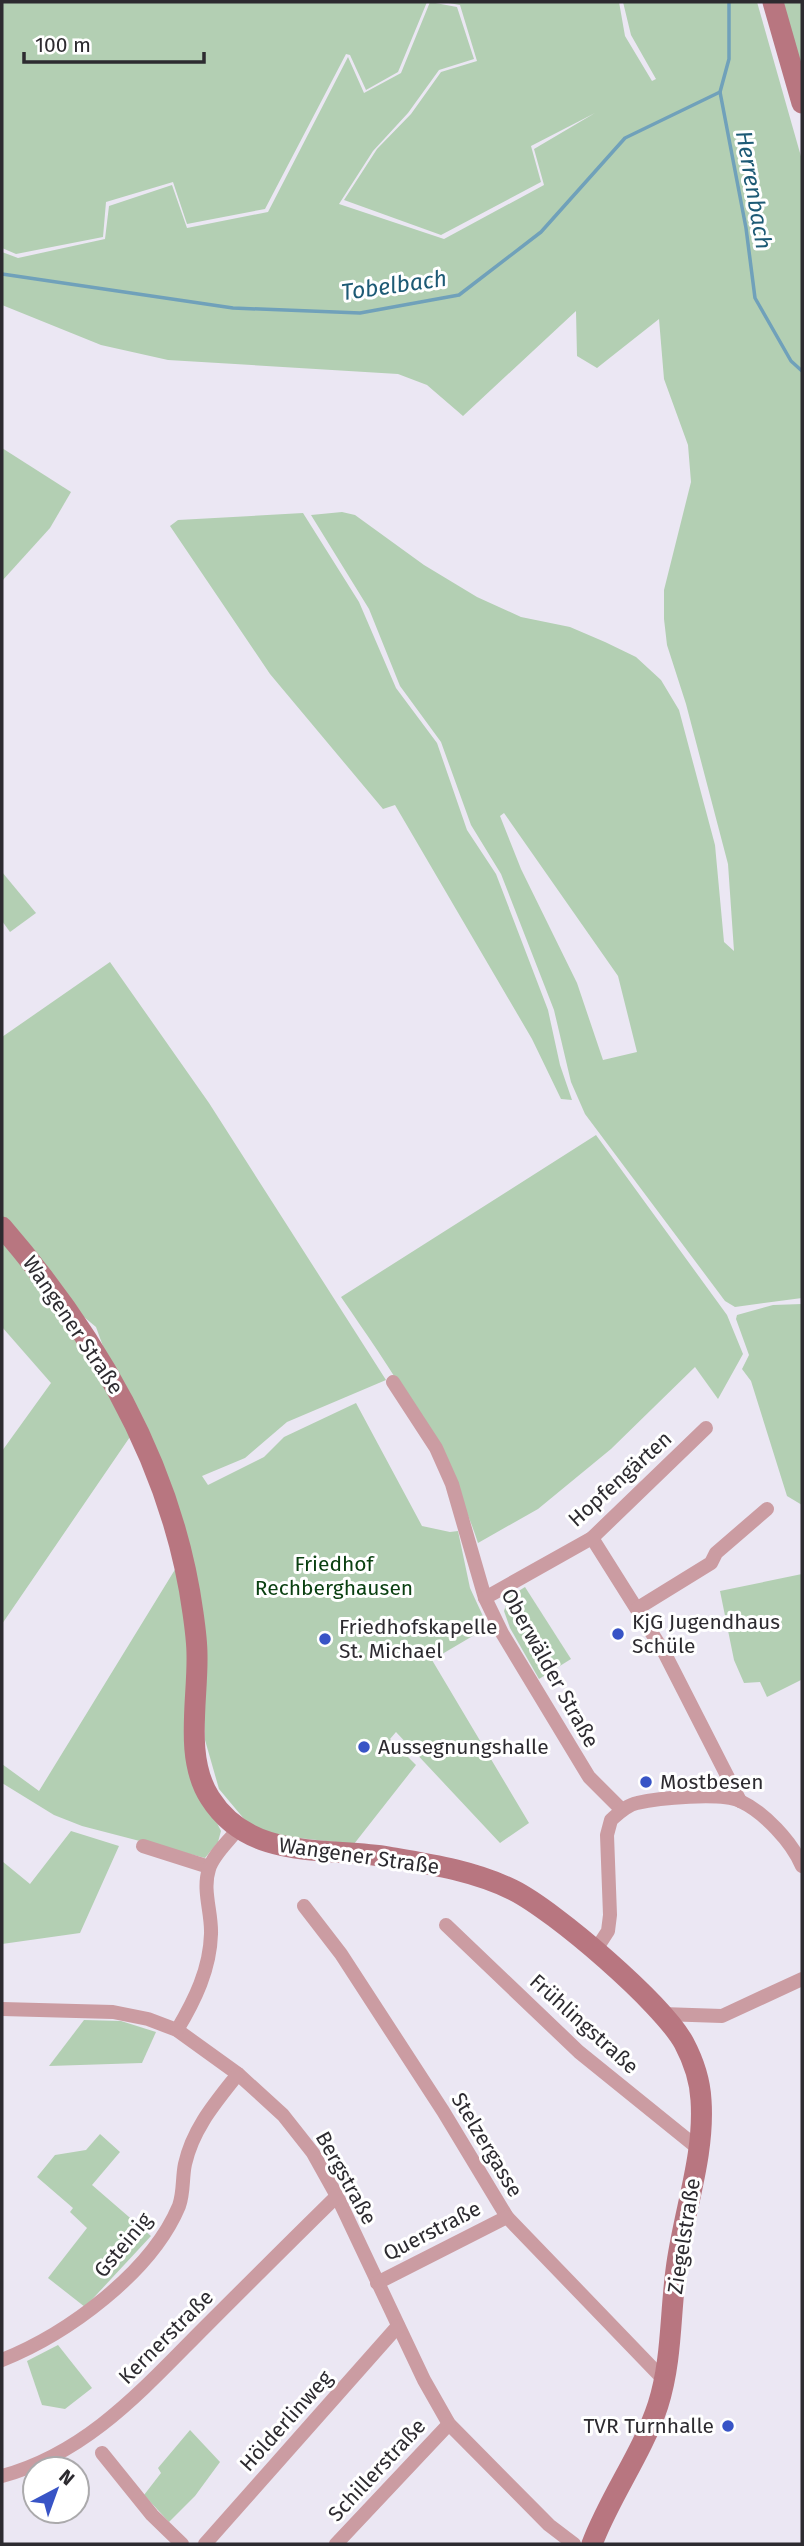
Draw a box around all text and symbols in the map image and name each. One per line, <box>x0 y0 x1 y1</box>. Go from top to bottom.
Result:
scale bar <box>24 21 205 65</box>
text: 100 m <box>35 32 91 58</box>
water label: Herrenbach <box>730 128 778 252</box>
water label: Tobelbach <box>339 264 449 306</box>
street label: Wangener Straße <box>17 1251 129 1399</box>
street label: Hopfengärten <box>563 1426 677 1532</box>
park label: Friedhof Rechberghausen <box>255 1551 413 1601</box>
street label: Oberwälder Straße <box>495 1584 605 1752</box>
place label: KjG Jugendhaus Schüle <box>632 1609 780 1659</box>
place label: Friedhofskapelle St. Michael <box>339 1614 497 1664</box>
marker: KjG Jugendhaus Schüle <box>610 1626 626 1642</box>
marker: Friedhofskapelle St. Michael <box>317 1631 333 1647</box>
place label: Aussegnungshalle <box>378 1734 549 1760</box>
marker: Aussegnungshalle <box>356 1739 372 1755</box>
place label: Mostbesen <box>660 1769 763 1795</box>
marker: Mostbesen <box>638 1774 654 1790</box>
street label: Wangener Straße <box>277 1832 441 1880</box>
street label: Frühlingstraße <box>524 1968 644 2080</box>
street label: Stelzergasse <box>446 2088 528 2202</box>
street label: Bergstraße <box>310 2127 382 2229</box>
street label: Ziegelstraße <box>662 2176 706 2296</box>
street label: Querstraße <box>379 2195 485 2267</box>
street label: Gsteinig <box>88 2207 158 2283</box>
street label: Kernerstraße <box>113 2284 219 2390</box>
street label: Hölderlinweg <box>234 2365 338 2477</box>
street label: Schillerstraße <box>323 2413 431 2527</box>
place label: TVR Turnhalle <box>583 2413 714 2439</box>
marker: TVR Turnhalle <box>720 2418 736 2434</box>
north arrow <box>21 2455 91 2525</box>
text: N <box>55 2465 79 2490</box>

